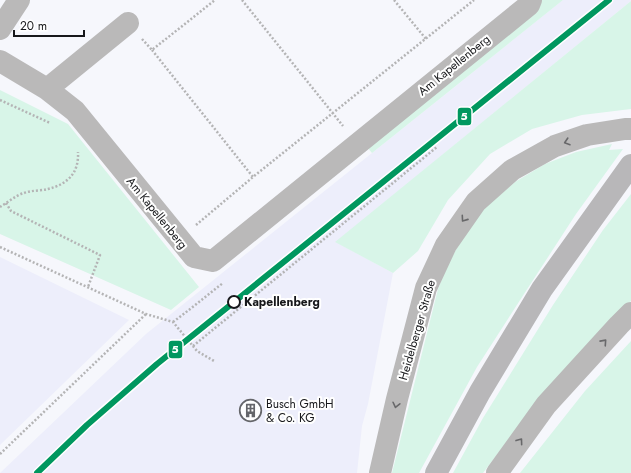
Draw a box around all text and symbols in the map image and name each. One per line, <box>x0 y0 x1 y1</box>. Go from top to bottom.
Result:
scale bar <box>14 12 84 38</box>
text: 20 m <box>20 17 47 35</box>
street label: Am Kapellenberg <box>414 30 494 100</box>
line badge: 5 <box>457 107 472 126</box>
text: 5 <box>460 108 468 124</box>
one-way arrow <box>563 137 570 146</box>
street label: Am Kapellenberg <box>122 173 192 253</box>
one-way arrow <box>462 214 469 221</box>
street label: Heidelberger Straße <box>394 278 440 382</box>
place label: Kapellenberg <box>244 293 320 311</box>
marker: Kapellenberg <box>227 295 241 309</box>
one-way arrow <box>599 339 606 347</box>
line badge: 5 <box>168 340 183 359</box>
text: 5 <box>171 341 179 357</box>
place label: Busch GmbH & Co. KG <box>266 395 334 427</box>
building icon: Busch GmbH & Co. KG <box>237 398 263 424</box>
one-way arrow <box>392 401 400 408</box>
one-way arrow <box>515 439 522 446</box>

